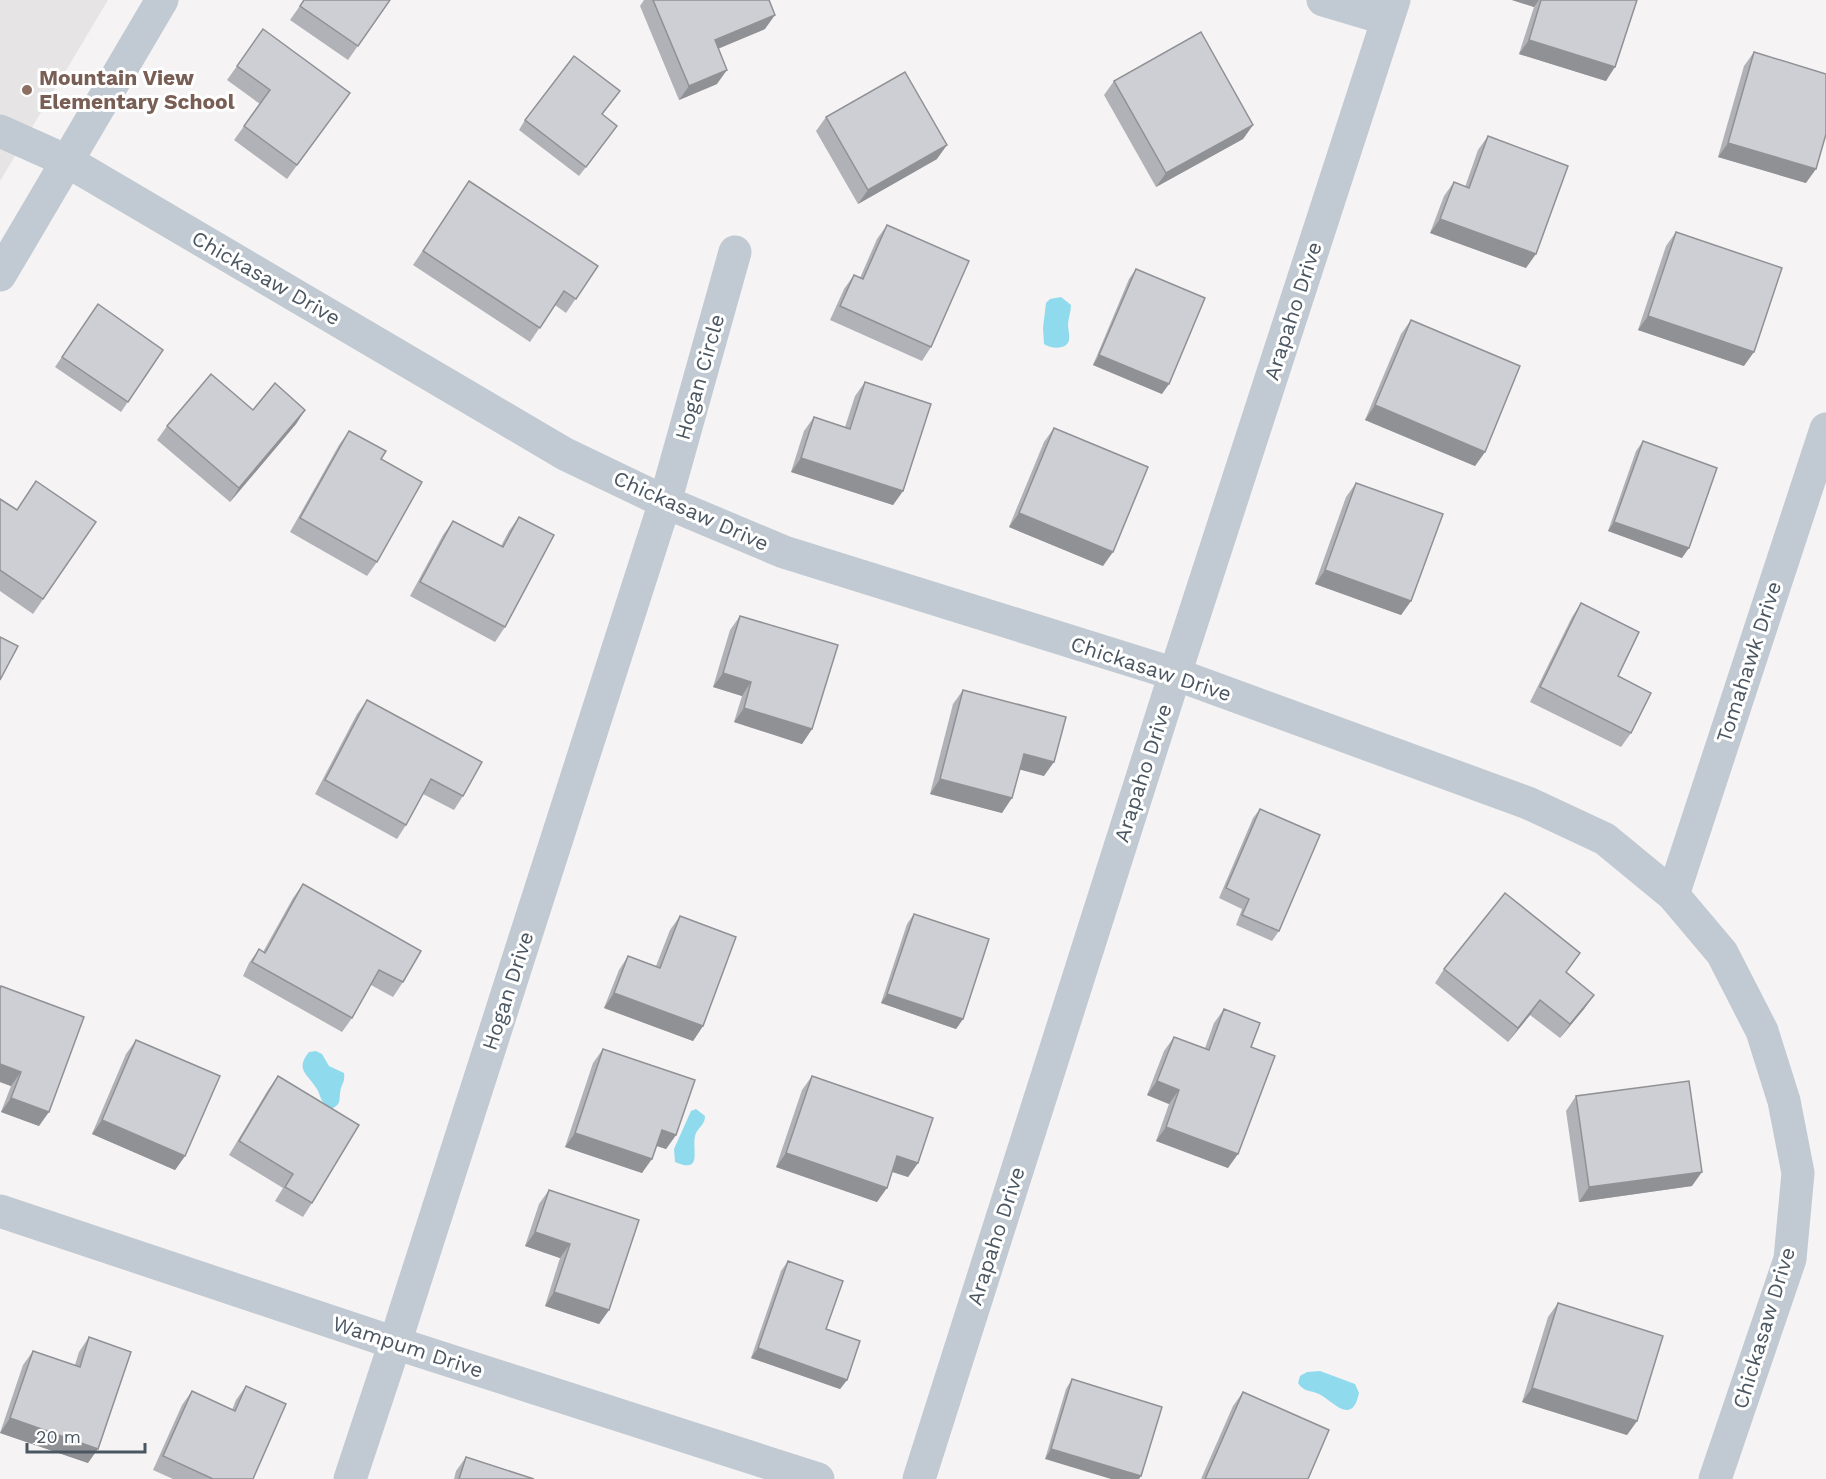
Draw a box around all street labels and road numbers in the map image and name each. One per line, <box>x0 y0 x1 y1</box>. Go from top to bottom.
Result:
street label: Chickasaw Drive <box>187 225 345 330</box>
street label: Arapaho Drive <box>1258 238 1327 383</box>
street label: Hogan Circle <box>670 311 729 443</box>
street label: Chickasaw Drive <box>610 465 773 556</box>
street label: Tomahawk Drive <box>1711 578 1786 746</box>
street label: Chickasaw Drive <box>1068 631 1235 706</box>
street label: Arapaho Drive <box>1108 700 1177 845</box>
street label: Hogan Drive <box>477 928 538 1053</box>
street label: Arapaho Drive <box>961 1163 1030 1308</box>
street label: Chickasaw Drive <box>1727 1244 1800 1412</box>
street label: Wampum Drive <box>330 1310 487 1383</box>

